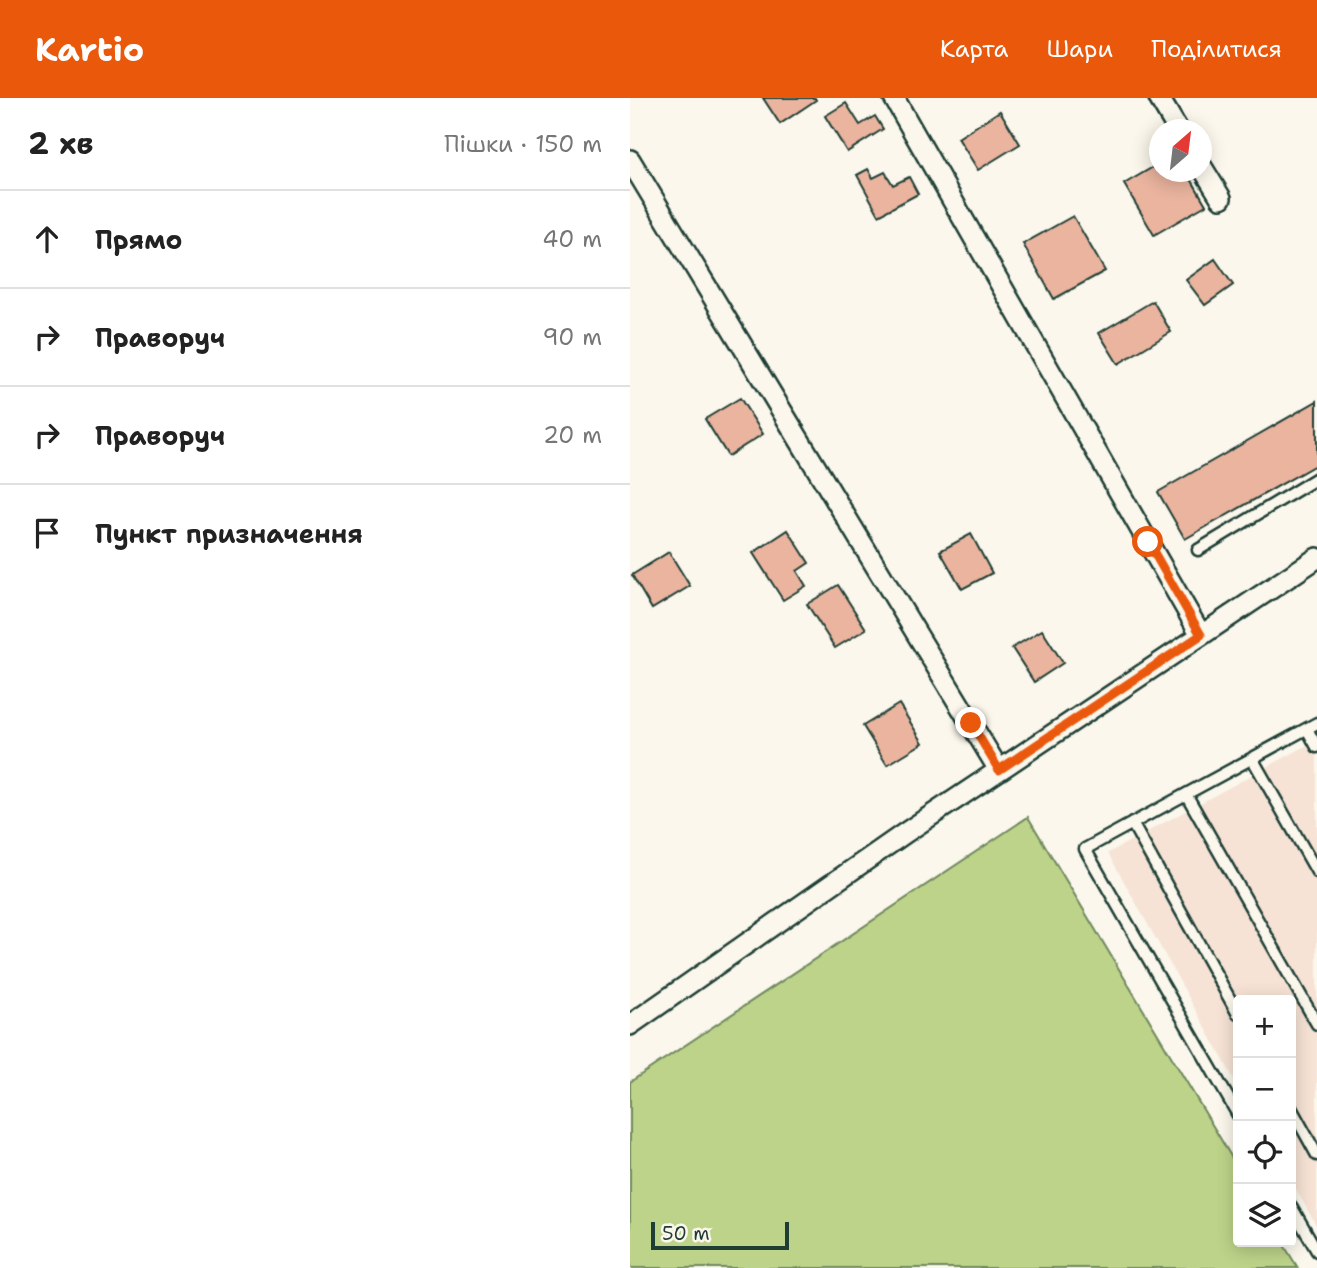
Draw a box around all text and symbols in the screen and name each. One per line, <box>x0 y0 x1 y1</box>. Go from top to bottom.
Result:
text: Kartio <box>35 27 144 72</box>
text: Карта <box>940 33 1008 65</box>
text: Шари <box>1046 33 1113 65</box>
text: Поділитися <box>1151 33 1282 65</box>
north arrow <box>1149 119 1212 182</box>
text: 2 хв <box>28 123 93 164</box>
text: Пішки · 150 m <box>444 129 602 159</box>
icon: ahead <box>28 220 66 258</box>
text: Прямо <box>95 222 183 257</box>
text: 40 m <box>542 224 602 254</box>
icon: right <box>28 318 66 356</box>
text: Праворуч <box>95 320 225 355</box>
text: 90 m <box>542 322 602 352</box>
icon: right <box>28 416 66 454</box>
text: Праворуч <box>95 418 225 453</box>
text: 20 m <box>543 420 602 450</box>
icon: arrive <box>28 514 66 552</box>
text: Пункт призначення <box>95 516 363 551</box>
route start <box>1132 526 1163 557</box>
route end <box>955 707 986 738</box>
map controls <box>1233 995 1296 1247</box>
button: + <box>1233 995 1296 1058</box>
button: − <box>1233 1058 1296 1121</box>
button: locate <box>1233 1121 1296 1184</box>
button: layers <box>1233 1184 1296 1247</box>
scale bar <box>651 1219 789 1251</box>
text: 50 m <box>662 1221 710 1246</box>

